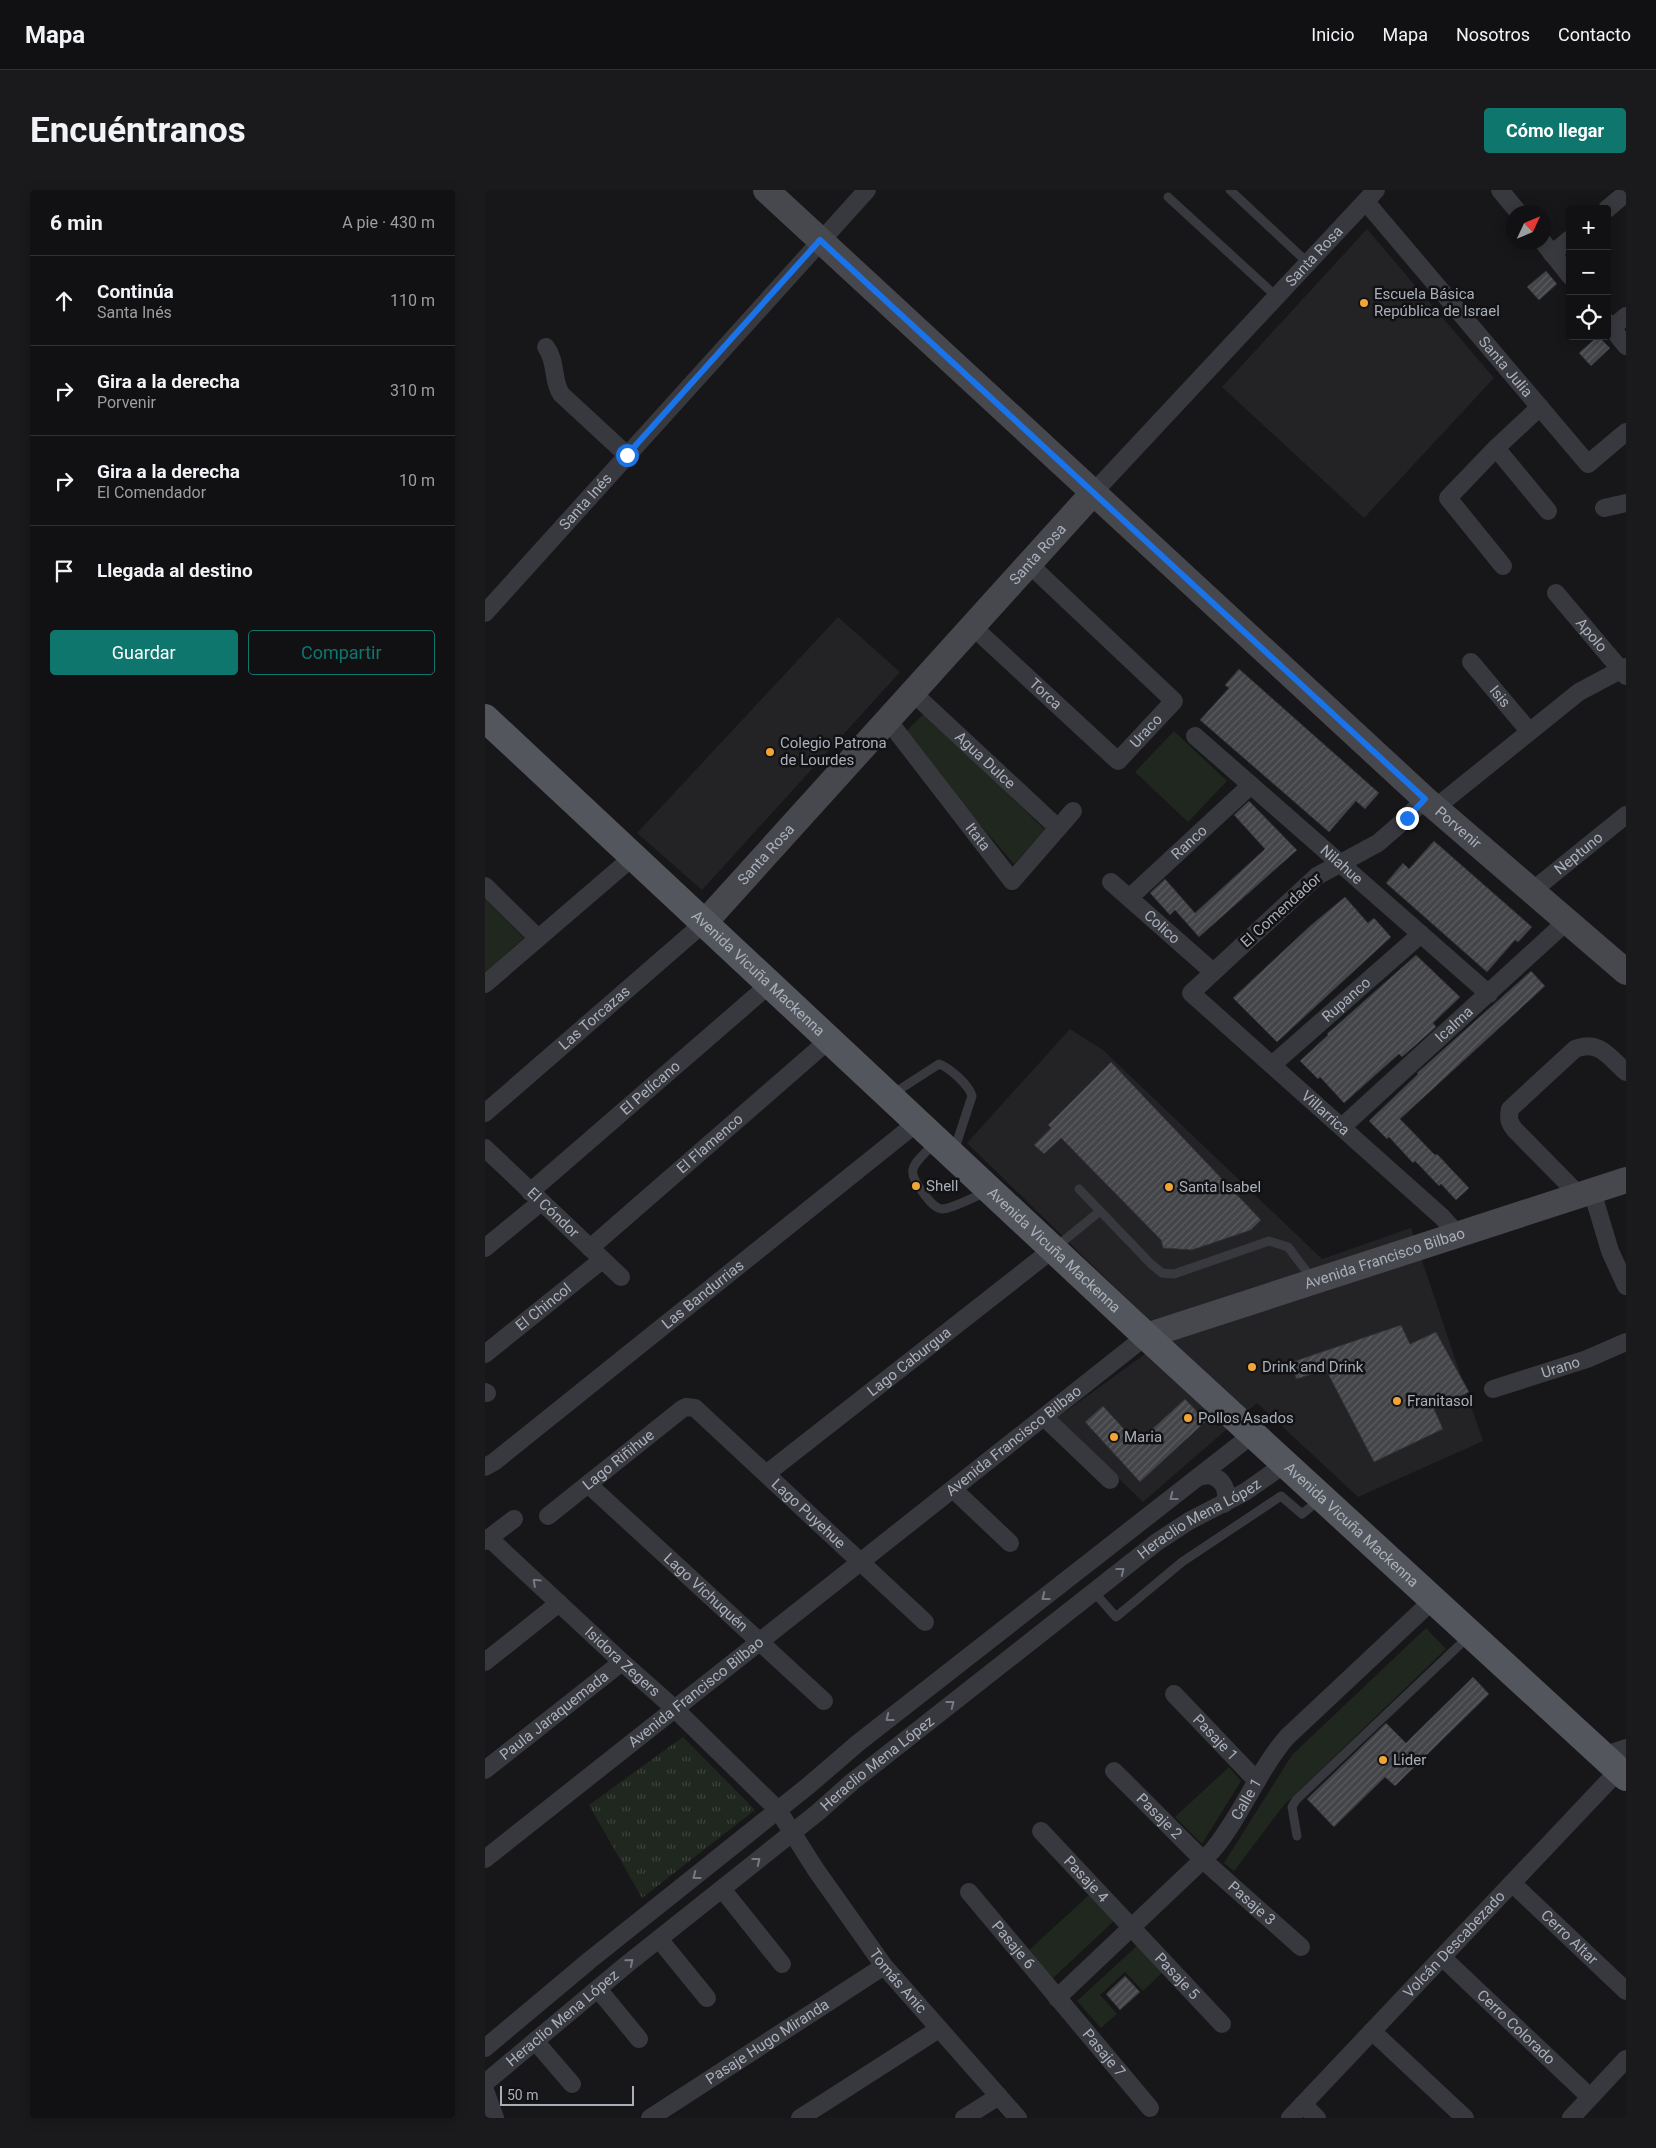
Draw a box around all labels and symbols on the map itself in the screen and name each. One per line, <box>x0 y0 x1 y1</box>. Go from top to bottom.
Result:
north arrow <box>1506 205 1551 250</box>
street label: Santa Rosa <box>1282 222 1347 290</box>
place label: Escuela Básica República de Israel <box>1374 285 1500 320</box>
marker: Escuela Básica República de Israel <box>1358 297 1370 309</box>
street label: Santa Julia <box>1475 333 1537 401</box>
route start <box>616 444 639 467</box>
street label: Santa Inés <box>555 470 616 534</box>
street label: Santa Rosa <box>1006 520 1070 588</box>
street label: Apolo <box>1572 614 1611 656</box>
street label: Torca <box>1025 674 1065 713</box>
street label: Isis <box>1486 682 1514 711</box>
street label: Uraco <box>1126 710 1166 751</box>
street label: Agua Dulce <box>951 728 1019 793</box>
place label: Colegio Patrona de Lourdes <box>780 734 887 769</box>
marker: Colegio Patrona de Lourdes <box>764 746 776 758</box>
street label: Porvenir <box>1431 803 1485 852</box>
route end <box>1396 807 1419 830</box>
street label: Itata <box>962 819 994 854</box>
street label: Santa Rosa <box>734 820 798 889</box>
street label: Ranco <box>1168 821 1211 863</box>
street label: Neptuno <box>1551 828 1607 878</box>
street label: Nilahue <box>1317 841 1367 888</box>
street label: El Comendador <box>1237 869 1325 951</box>
street label: Colico <box>1140 906 1184 948</box>
street label: Avenida Vicuña Mackenna <box>688 907 829 1040</box>
street label: Rupanco <box>1318 973 1374 1026</box>
street label: Las Torcazas <box>555 982 634 1054</box>
street label: Icalma <box>1431 1002 1477 1046</box>
street label: El Pelícano <box>616 1057 684 1119</box>
street label: Villarrica <box>1298 1087 1353 1139</box>
street label: El Flamenco <box>673 1110 747 1177</box>
place label: Shell <box>926 1177 958 1195</box>
place label: Santa Isabel <box>1179 1178 1261 1196</box>
marker: Shell <box>910 1180 922 1192</box>
marker: Santa Isabel <box>1163 1181 1175 1193</box>
street label: Avenida Vicuña Mackenna <box>984 1183 1124 1317</box>
street label: El Cóndor <box>524 1184 583 1241</box>
street label: Avenida Francisco Bilbao <box>1302 1224 1467 1293</box>
street label: Las Bandurrias <box>658 1256 747 1333</box>
street label: El Chincol <box>512 1279 575 1335</box>
street label: Lago Caburgua <box>864 1323 955 1400</box>
street label: Urano <box>1539 1353 1582 1382</box>
place label: Drink and Drink <box>1262 1358 1364 1376</box>
marker: Drink and Drink <box>1246 1361 1258 1373</box>
street label: Avenida Francisco Bilbao <box>942 1382 1085 1500</box>
place label: Franitasol <box>1407 1392 1473 1410</box>
marker: Franitasol <box>1391 1395 1403 1407</box>
place label: Pollos Asados <box>1198 1409 1294 1427</box>
marker: Pollos Asados <box>1182 1412 1194 1424</box>
street label: Lago Riñihue <box>579 1426 658 1494</box>
place label: Maria <box>1124 1428 1162 1446</box>
marker: Maria <box>1108 1431 1120 1443</box>
street label: Avenida Vicuña Mackenna <box>1281 1459 1422 1591</box>
street label: Lago Puyehue <box>768 1475 849 1552</box>
street label: Heraclio Mena López <box>1134 1475 1264 1563</box>
one-way arrow <box>1170 1491 1179 1499</box>
street label: Lago Vichuquén <box>660 1549 752 1635</box>
one-way arrow <box>1115 1567 1124 1576</box>
one-way arrow <box>532 1579 541 1588</box>
one-way arrow <box>1042 1591 1051 1599</box>
street label: Isidora Zegers <box>581 1623 664 1700</box>
street label: Avenida Francisco Bilbao <box>625 1633 767 1751</box>
street label: Paula Jaraquemada <box>496 1667 612 1764</box>
one-way arrow <box>946 1700 955 1709</box>
street label: Pasaje 1 <box>1189 1711 1242 1764</box>
street label: Heraclio Mena López <box>817 1712 938 1815</box>
one-way arrow <box>886 1713 895 1722</box>
place label: Lider <box>1393 1751 1426 1769</box>
marker: Lider <box>1377 1754 1389 1766</box>
street label: Calle 1 <box>1227 1775 1266 1823</box>
street label: Pasaje 2 <box>1133 1790 1186 1843</box>
street label: Pasaje 4 <box>1060 1852 1113 1907</box>
one-way arrow <box>751 1858 761 1867</box>
one-way arrow <box>692 1870 701 1879</box>
street label: Pasaje 3 <box>1224 1878 1279 1929</box>
street label: Volcán Descabezado <box>1400 1887 1509 2001</box>
street label: Cerro Altar <box>1537 1906 1602 1969</box>
street label: Pasaje 6 <box>988 1917 1039 1973</box>
street label: Tomás Anic <box>866 1945 931 2017</box>
street label: Pasaje 5 <box>1151 1949 1203 2003</box>
one-way arrow <box>624 1960 633 1968</box>
street label: Heraclio Mena López <box>503 1966 622 2070</box>
street label: Cerro Colorado <box>1473 1986 1559 2068</box>
street label: Pasaje Hugo Miranda <box>702 1995 832 2088</box>
street label: Pasaje 7 <box>1079 2025 1129 2081</box>
scale bar <box>500 2083 634 2106</box>

